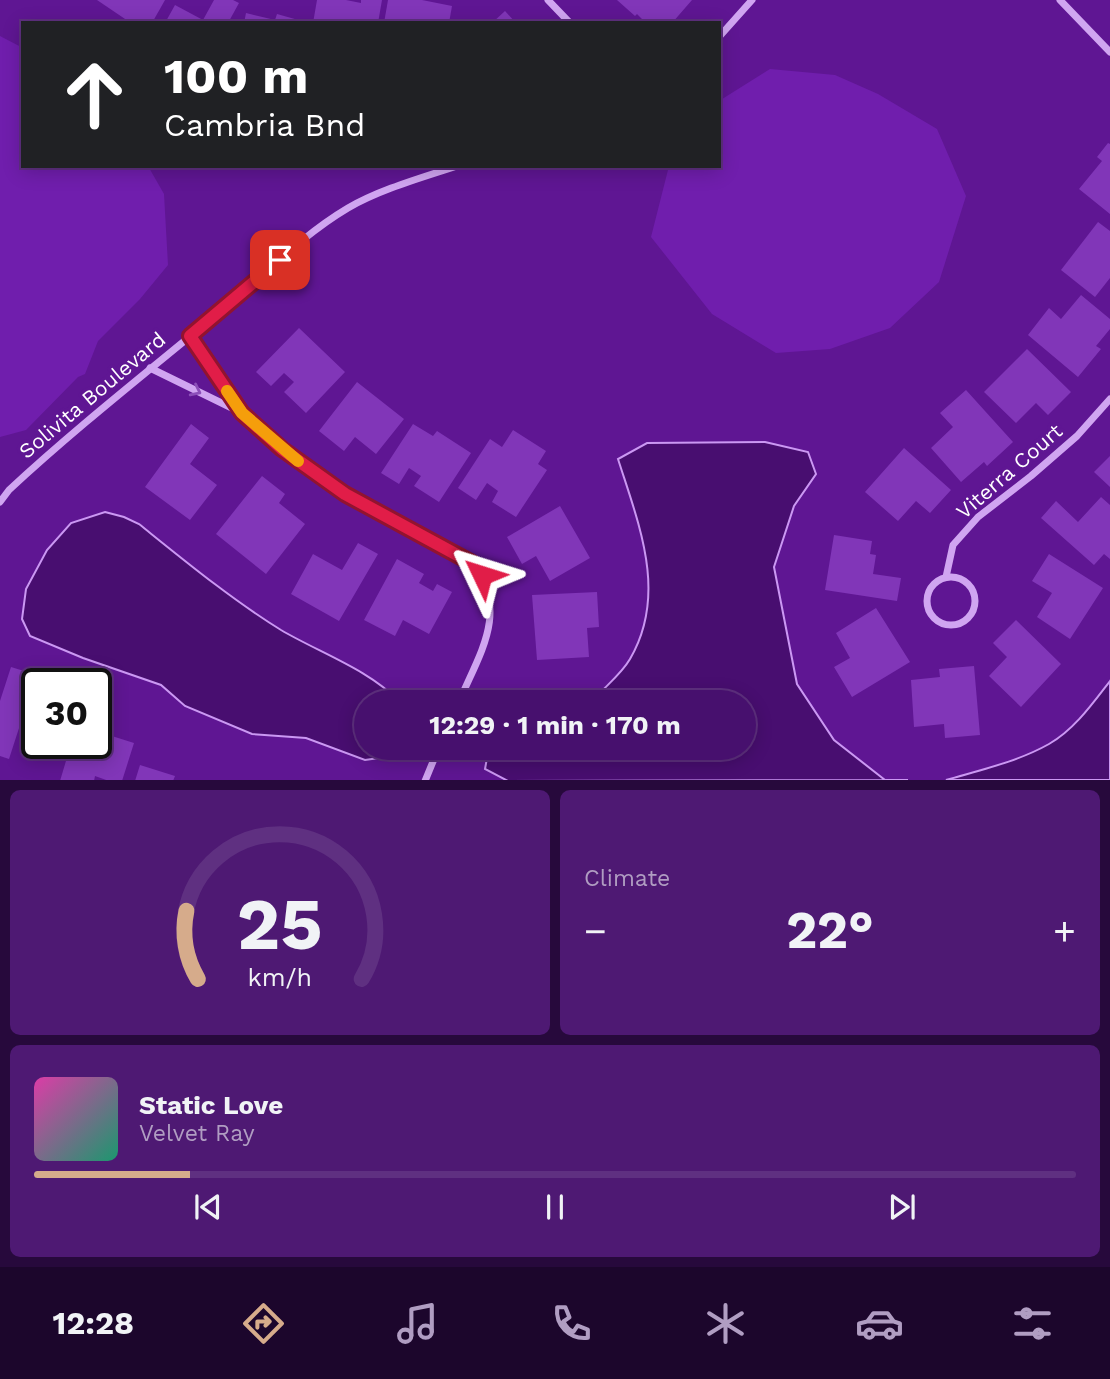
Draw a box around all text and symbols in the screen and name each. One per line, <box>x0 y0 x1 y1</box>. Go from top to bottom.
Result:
text: 100 m <box>164 47 308 105</box>
icon: ahead <box>49 49 140 140</box>
text: Cambria Bnd <box>164 106 365 144</box>
pin <box>250 230 310 290</box>
icon: arrive <box>261 241 299 279</box>
street label: Solivita Boulevard <box>14 326 170 464</box>
one-way arrow <box>189 382 201 396</box>
street label: Viterra Court <box>951 418 1067 524</box>
position arrow <box>445 538 519 612</box>
speed limit sign: 30 <box>21 668 112 759</box>
text: 12:29 · 1 min · 170 m <box>429 710 681 740</box>
text: Climate <box>584 865 670 892</box>
text: 25 <box>237 881 323 967</box>
text: 22° <box>786 900 874 961</box>
text: − <box>584 909 607 953</box>
text: + <box>1053 909 1076 953</box>
text: km/h <box>248 962 312 991</box>
text: Static Love <box>139 1090 283 1120</box>
text: Velvet Ray <box>139 1120 255 1147</box>
icon: previous <box>189 1188 227 1226</box>
icon: pause <box>536 1188 574 1226</box>
icon: next <box>883 1188 921 1226</box>
icon: directions <box>239 1299 288 1348</box>
icon: music <box>393 1299 442 1348</box>
icon: phone <box>547 1299 596 1348</box>
icon: climate <box>701 1299 750 1348</box>
icon: car <box>855 1299 904 1348</box>
icon: filters <box>1008 1299 1057 1348</box>
text: 12:28 <box>52 1304 134 1342</box>

